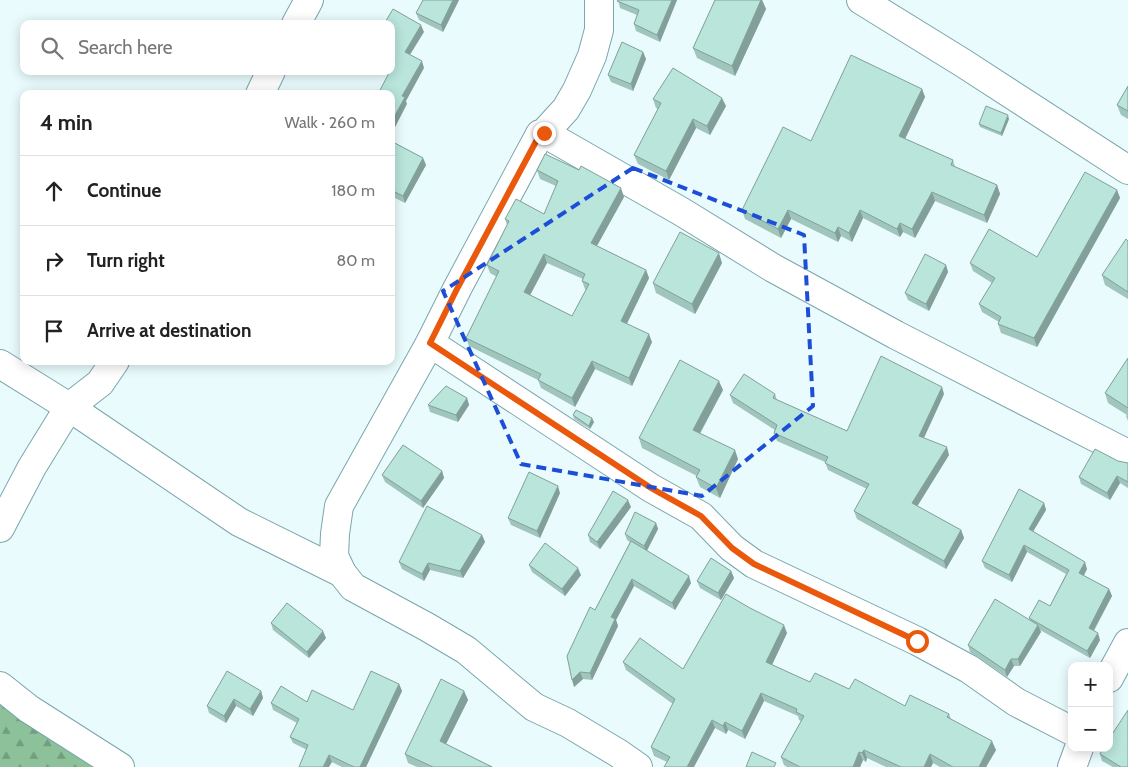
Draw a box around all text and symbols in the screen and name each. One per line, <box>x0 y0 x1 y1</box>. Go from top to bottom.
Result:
search box <box>20 20 395 75</box>
icon: search <box>38 34 66 62</box>
text: Search here <box>78 36 172 59</box>
text: 4 min <box>40 110 93 135</box>
text: Walk · 260 m <box>285 113 375 132</box>
route end <box>533 122 556 145</box>
icon: ahead <box>40 177 68 205</box>
text: Continue <box>87 179 161 202</box>
text: 180 m <box>331 181 375 200</box>
icon: right <box>40 247 68 275</box>
text: Turn right <box>87 249 165 272</box>
text: 80 m <box>337 251 375 270</box>
icon: arrive <box>40 317 68 345</box>
text: Arrive at destination <box>87 319 251 342</box>
route start <box>906 630 929 653</box>
map controls <box>1068 662 1113 752</box>
button: + <box>1068 662 1113 707</box>
button: − <box>1068 707 1113 752</box>

